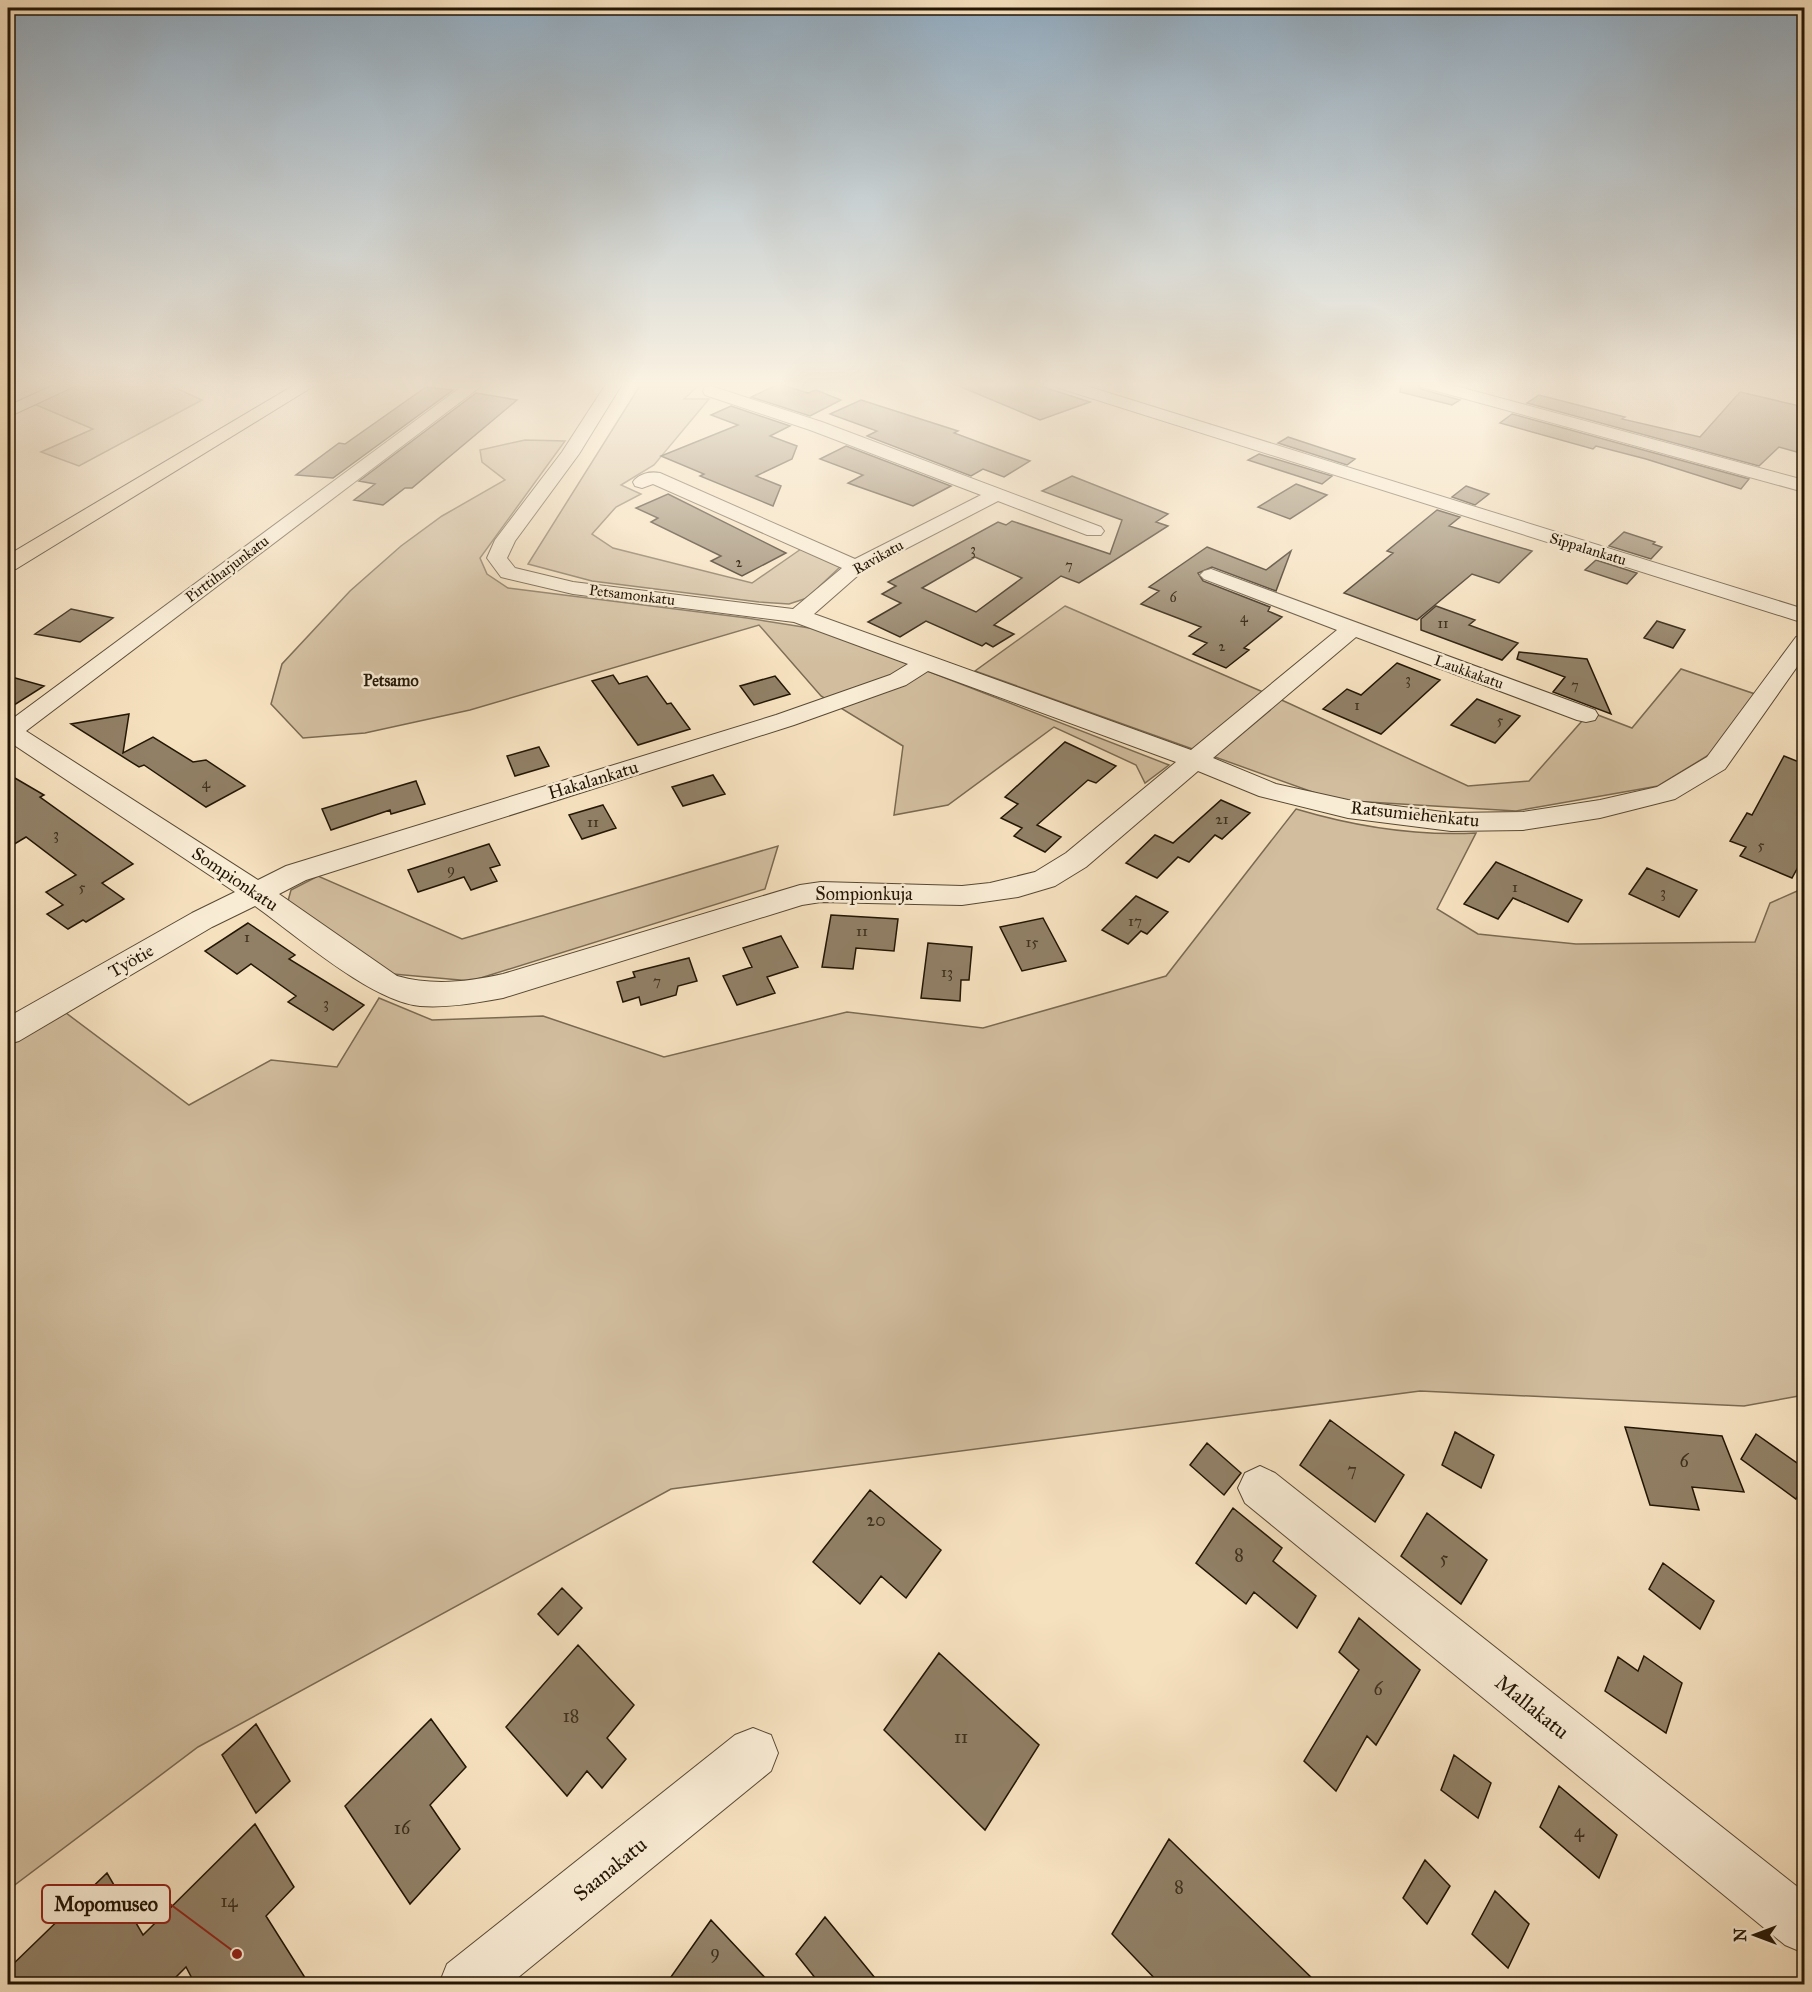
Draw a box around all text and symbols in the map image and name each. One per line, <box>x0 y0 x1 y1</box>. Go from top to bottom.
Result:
street label: Sippalankatu <box>1547 529 1629 569</box>
street label: Pirttiharjunkatu <box>182 532 272 606</box>
street label: Ravikatu <box>850 536 906 578</box>
house number: 3 <box>970 541 976 558</box>
house number: 2 <box>736 554 743 571</box>
house number: 7 <box>1065 557 1073 574</box>
street label: Petsamonkatu <box>588 581 676 609</box>
house number: 6 <box>1169 589 1177 606</box>
house number: 4 <box>1240 609 1249 626</box>
house number: 11 <box>1437 615 1449 632</box>
house number: 2 <box>1219 638 1226 655</box>
street label: Laukkakatu <box>1432 651 1506 693</box>
district label: Petsamo <box>363 671 419 690</box>
house number: 3 <box>1405 671 1411 688</box>
house number: 7 <box>1571 677 1579 694</box>
house number: 1 <box>1354 697 1360 714</box>
house number: 5 <box>1497 712 1504 729</box>
street label: Hakalankatu <box>545 756 641 804</box>
house number: 4 <box>202 774 211 792</box>
street label: Ratsumiehenkatu <box>1350 796 1481 832</box>
house number: 21 <box>1215 810 1229 828</box>
house number: 11 <box>587 813 599 831</box>
house number: 3 <box>53 825 59 843</box>
house number: 5 <box>1758 836 1765 854</box>
street label: Sompionkatu <box>188 842 283 916</box>
house number: 9 <box>447 860 455 878</box>
house number: 5 <box>79 878 86 896</box>
house number: 1 <box>1512 878 1518 896</box>
street label: Sompionkuja <box>815 883 913 905</box>
house number: 3 <box>1660 883 1666 901</box>
house number: 17 <box>1128 912 1142 930</box>
house number: 11 <box>856 922 868 940</box>
house number: 1 <box>244 928 250 946</box>
house number: 15 <box>1026 933 1038 951</box>
street label: Työtie <box>104 939 158 983</box>
house number: 13 <box>941 963 953 981</box>
house number: 7 <box>653 972 661 990</box>
house number: 3 <box>323 994 329 1012</box>
house number: 6 <box>1679 1450 1689 1472</box>
house number: 7 <box>1347 1459 1357 1481</box>
house number: 20 <box>866 1509 886 1531</box>
house number: 8 <box>1234 1544 1244 1566</box>
house number: 5 <box>1440 1547 1449 1569</box>
street label: Mallakatu <box>1490 1669 1574 1745</box>
house number: 6 <box>1373 1678 1383 1700</box>
house number: 18 <box>563 1705 579 1727</box>
house number: 11 <box>954 1726 968 1748</box>
house number: 16 <box>394 1817 411 1839</box>
house number: 4 <box>1574 1820 1585 1842</box>
street label: Saanakatu <box>568 1831 652 1907</box>
house number: 8 <box>1174 1876 1184 1898</box>
callout: Mopomuseo <box>42 1885 170 1923</box>
house number: 14 <box>220 1890 239 1912</box>
text: Mopomuseo <box>54 1892 158 1917</box>
north arrow <box>1725 1905 1785 1965</box>
text: N <box>1731 1928 1750 1942</box>
house number: 9 <box>710 1941 720 1963</box>

